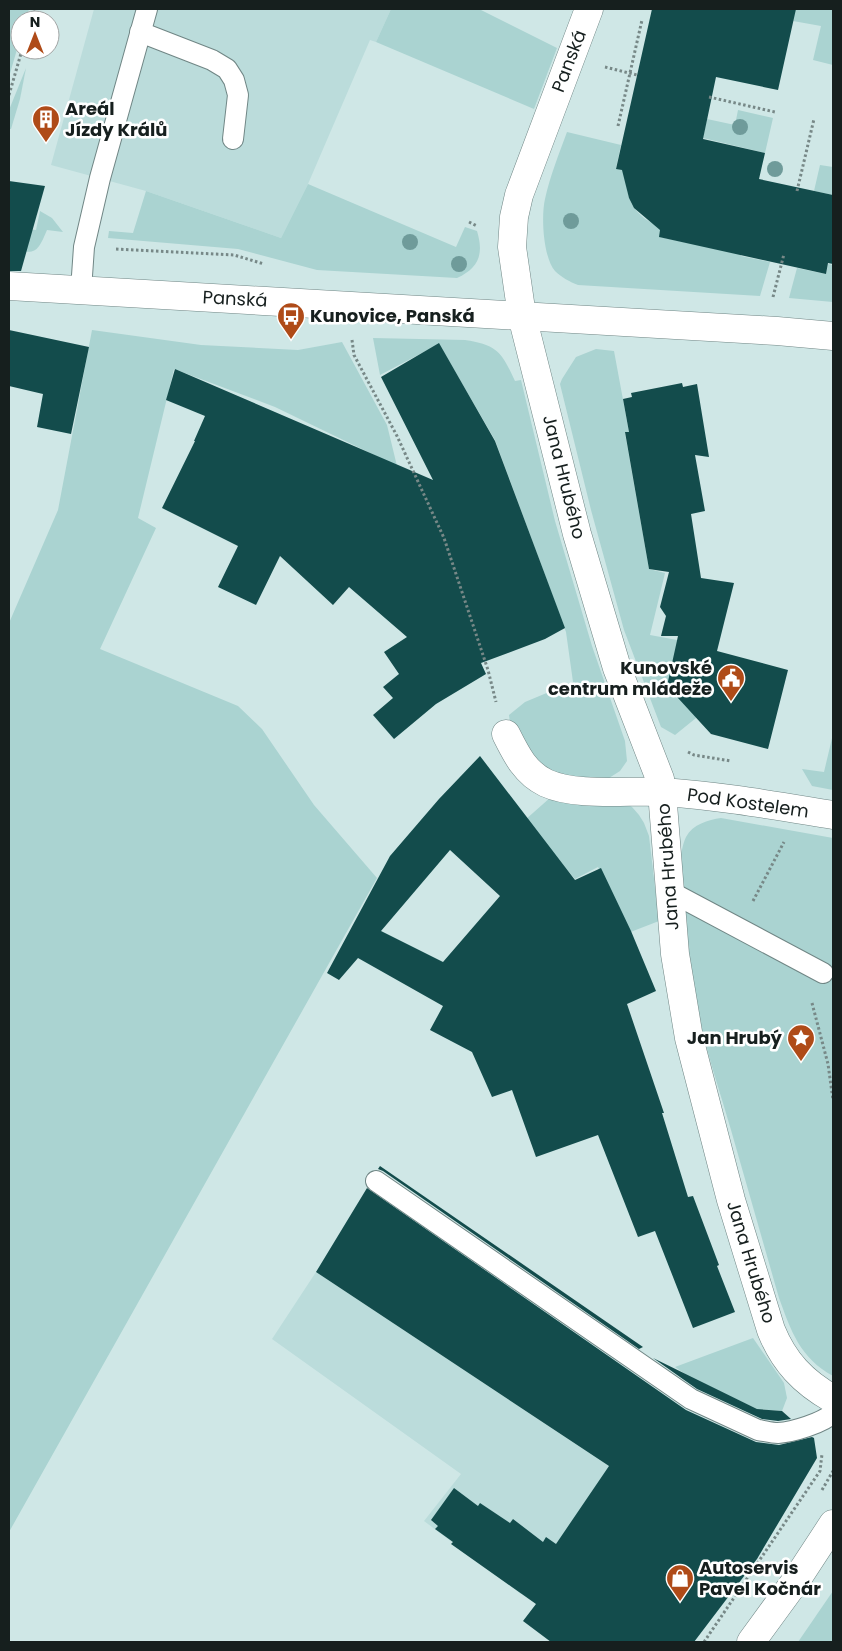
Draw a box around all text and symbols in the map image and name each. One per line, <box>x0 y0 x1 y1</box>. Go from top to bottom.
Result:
north arrow <box>10 10 60 60</box>
text: N <box>30 12 40 32</box>
street label: Panská <box>545 26 592 96</box>
place label: Areál Jízdy Králů <box>65 96 167 142</box>
building icon: Areál Jízdy Králů <box>31 104 61 143</box>
street label: Panská <box>202 284 268 313</box>
bus stop icon: Kunovice, Panská <box>276 301 306 340</box>
place label: Kunovice, Panská <box>310 303 475 328</box>
street label: Jana Hrubého <box>537 412 592 542</box>
place label: Kunovské centrum mládeže <box>548 655 712 701</box>
public building icon: Kunovské centrum mládeže <box>716 663 746 702</box>
street label: Pod Kostelem <box>686 782 810 823</box>
street label: Jana Hrubého <box>651 803 684 931</box>
place icon: Jan Hrubý <box>786 1023 816 1062</box>
place label: Jan Hrubý <box>687 1025 783 1050</box>
street label: Jana Hrubého <box>721 1197 782 1326</box>
place label: Autoservis Pavel Kočnár <box>699 1555 821 1601</box>
shop icon: Autoservis Pavel Kočnár <box>665 1563 695 1602</box>

